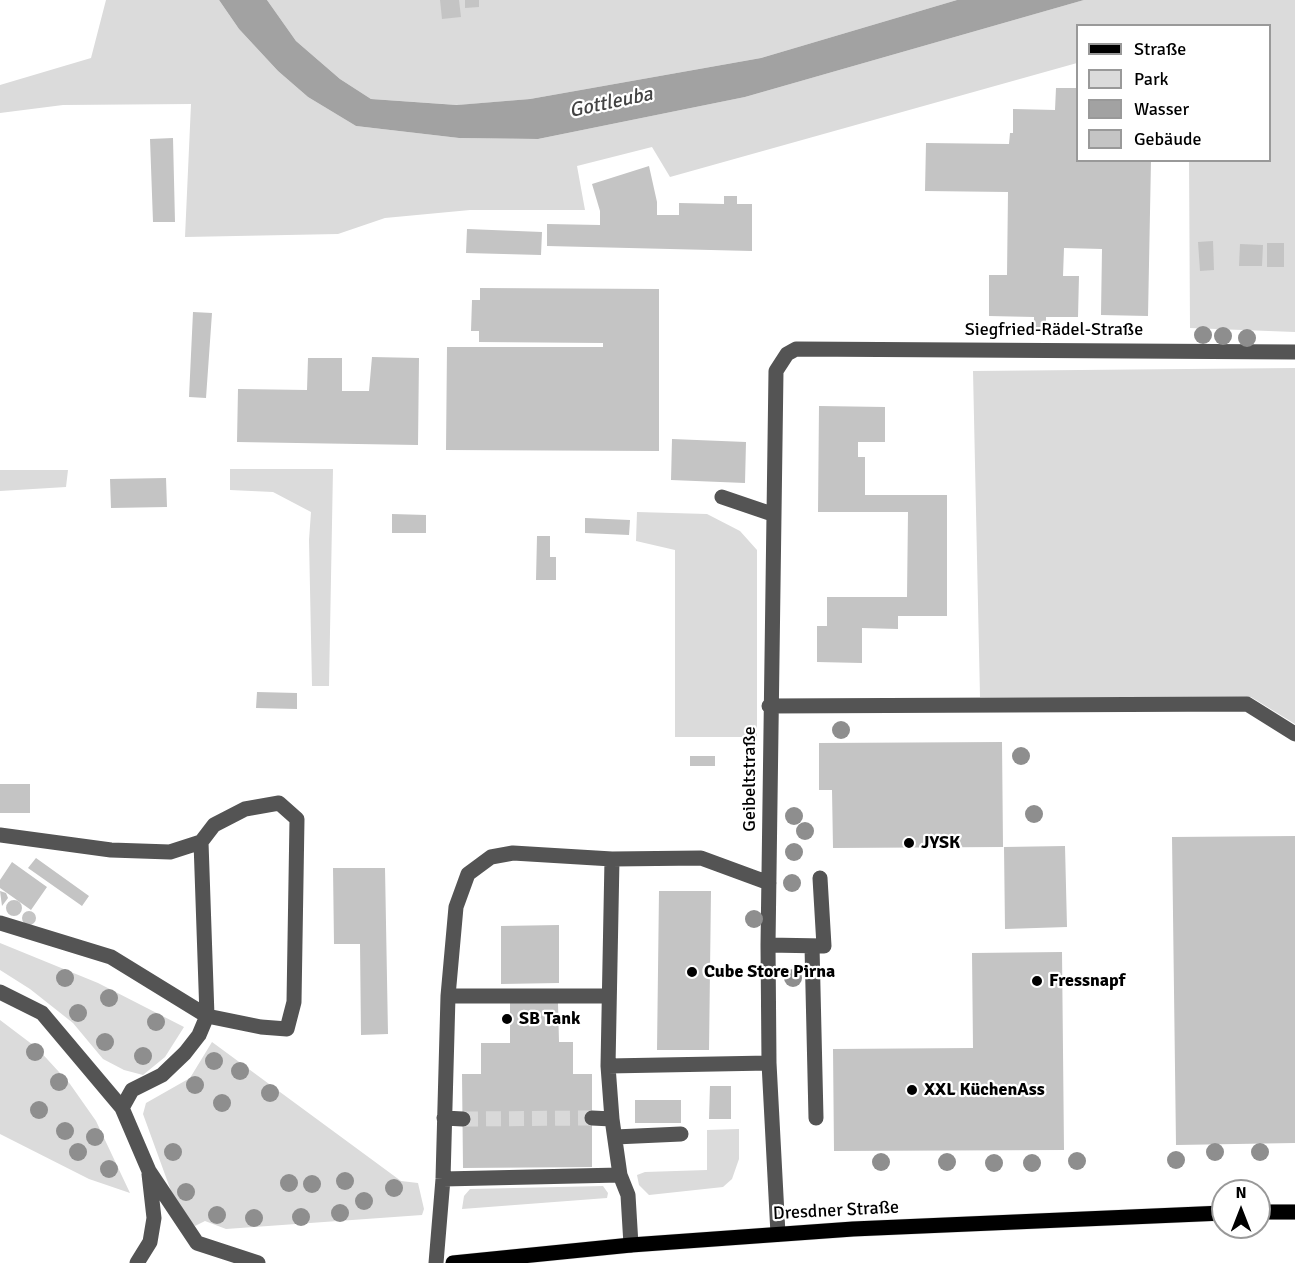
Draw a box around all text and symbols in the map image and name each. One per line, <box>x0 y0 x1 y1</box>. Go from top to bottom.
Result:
legend <box>1076 24 1271 162</box>
text: Straße <box>1134 38 1186 60</box>
text: Park <box>1134 68 1169 90</box>
water label: Gottleuba <box>567 82 655 124</box>
text: Wasser <box>1134 98 1189 120</box>
text: Gebäude <box>1134 128 1202 150</box>
street label: Siegfried-Rädel-Straße <box>965 319 1143 341</box>
street label: Geibeltstraße <box>739 726 761 832</box>
place label: JYSK <box>921 832 960 854</box>
marker: JYSK <box>902 836 916 850</box>
place label: Cube Store Pirna <box>704 961 835 983</box>
marker: Cube Store Pirna <box>685 965 699 979</box>
place label: Fressnapf <box>1049 970 1125 992</box>
marker: Fressnapf <box>1030 974 1044 988</box>
place label: SB Tank <box>519 1008 580 1030</box>
marker: SB Tank <box>500 1012 514 1026</box>
place label: XXL KüchenAss <box>924 1079 1045 1101</box>
marker: XXL KüchenAss <box>905 1083 919 1097</box>
north arrow <box>1211 1179 1271 1239</box>
text: N <box>1235 1183 1247 1203</box>
street label: Dresdner Straße <box>773 1197 899 1225</box>

